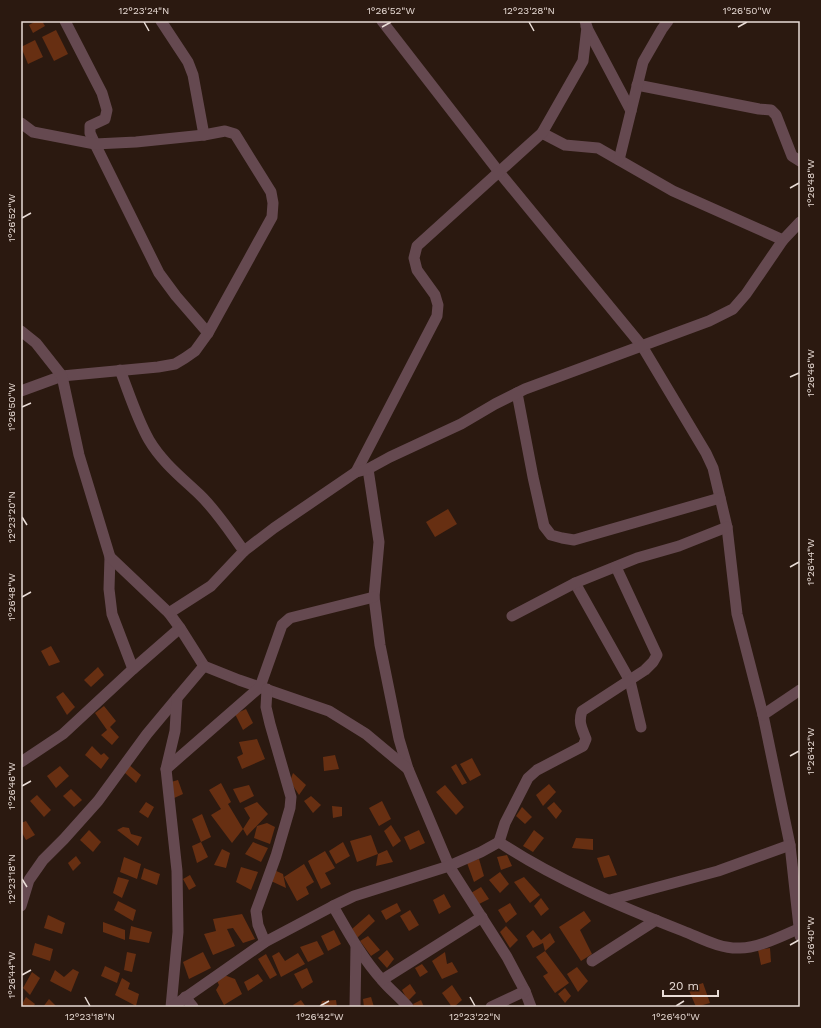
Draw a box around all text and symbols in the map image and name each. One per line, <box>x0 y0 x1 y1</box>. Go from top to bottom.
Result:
text: 12°23'24"N <box>119 5 169 16</box>
text: 1°26'52"W <box>367 5 415 16</box>
text: 12°23'28"N <box>503 5 555 16</box>
text: 1°26'50"W <box>723 5 772 16</box>
text: 1°26'48"W <box>805 159 816 207</box>
text: 1°26'52"W <box>6 194 17 242</box>
text: 1°26'46"W <box>805 349 816 397</box>
text: 1°26'50"W <box>6 382 17 431</box>
text: 12°23'20"N <box>6 491 17 543</box>
text: 1°26'44"W <box>805 538 816 586</box>
text: 1°26'48"W <box>6 573 17 621</box>
text: 1°26'42"W <box>805 727 816 775</box>
text: 1°26'46"W <box>6 762 17 810</box>
text: 12°23'18"N <box>6 854 17 904</box>
text: 1°26'40"W <box>805 916 816 964</box>
text: 1°26'44"W <box>6 951 17 999</box>
scale bar <box>663 972 718 998</box>
text: 20 m <box>669 979 699 993</box>
text: 12°23'18"N <box>65 1011 115 1022</box>
text: 1°26'42"W <box>296 1011 344 1022</box>
text: 12°23'22"N <box>449 1011 501 1022</box>
text: 1°26'40"W <box>652 1011 700 1022</box>

